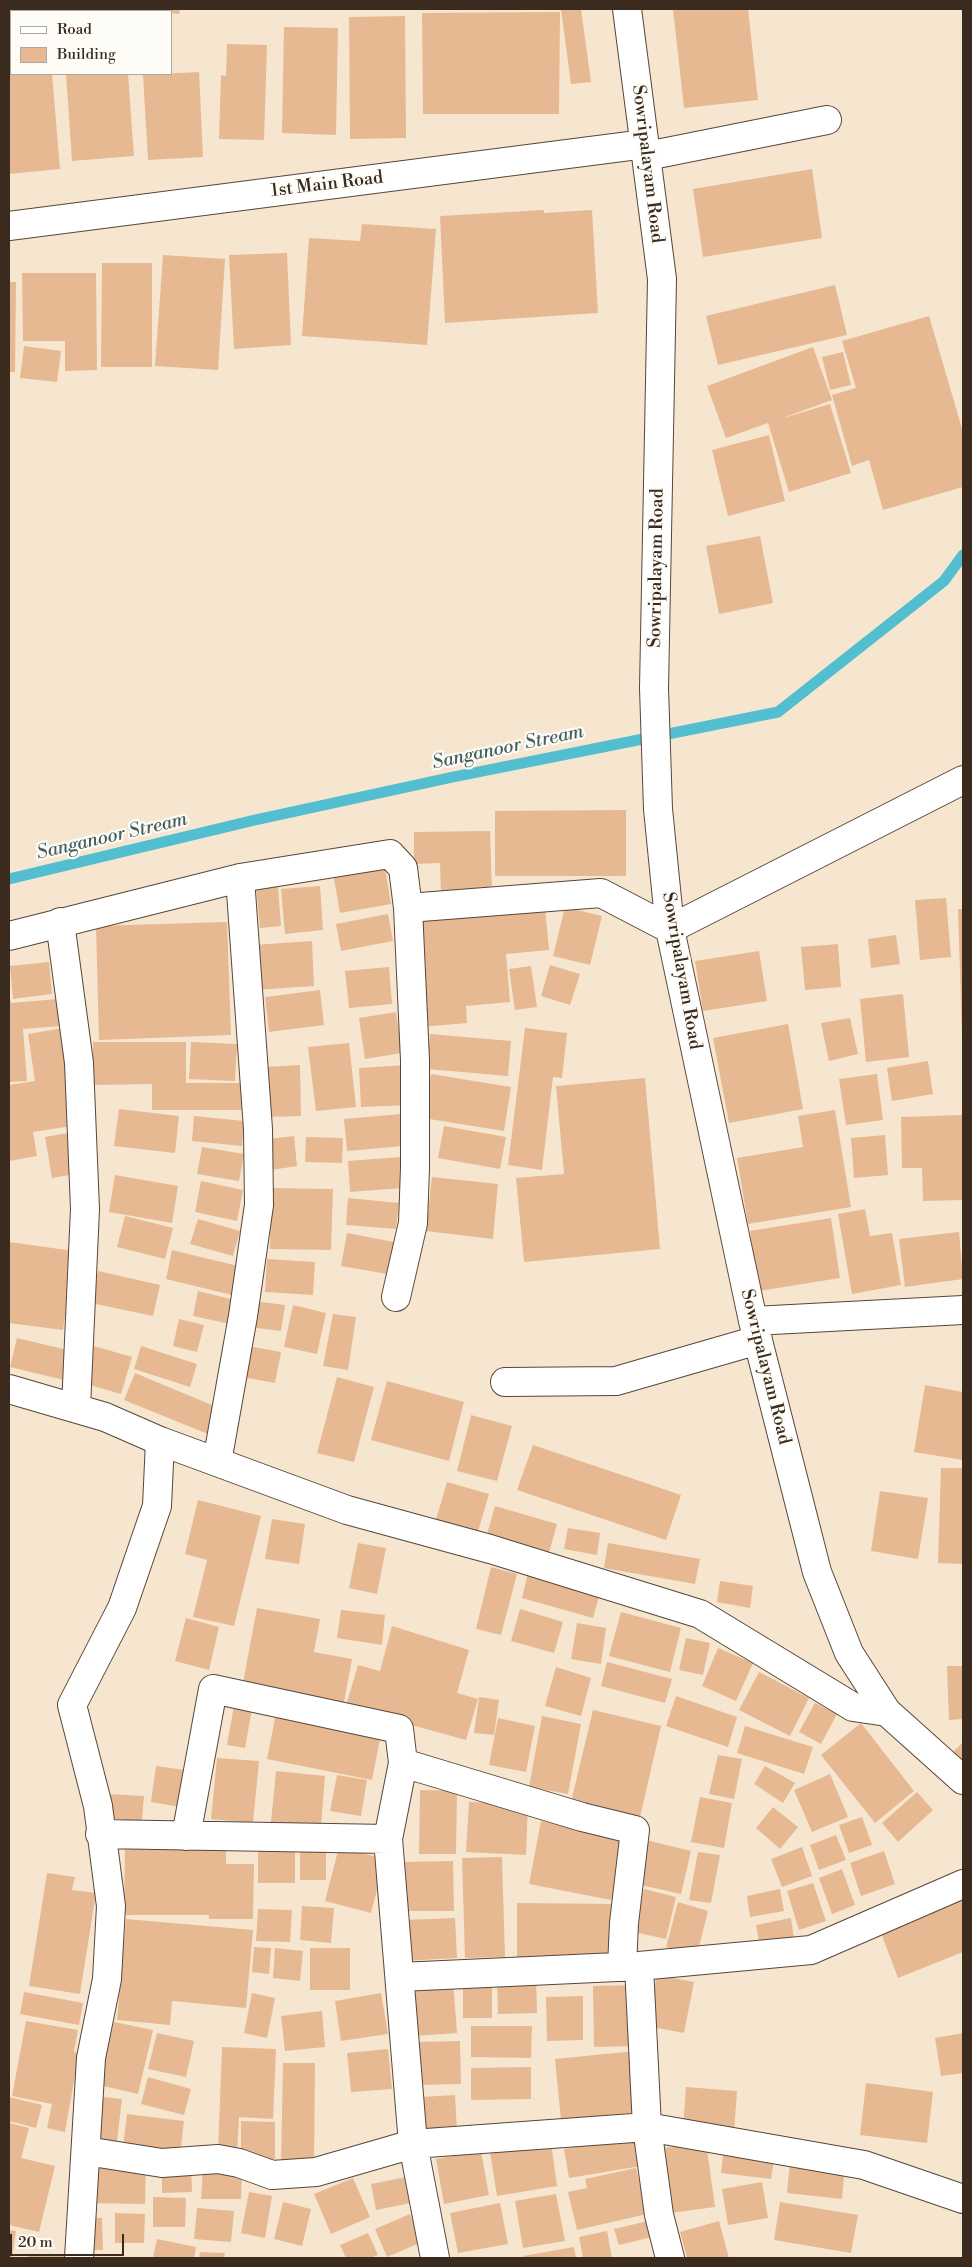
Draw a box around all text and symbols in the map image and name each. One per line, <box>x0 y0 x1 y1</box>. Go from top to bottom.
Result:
legend <box>10 10 172 75</box>
text: Road <box>57 20 92 39</box>
text: Building <box>57 45 116 64</box>
street label: Sowripalayam Road <box>627 84 667 244</box>
street label: 1st Main Road <box>270 167 384 203</box>
street label: Sowripalayam Road <box>645 488 669 648</box>
water label: Sanganoor Stream <box>430 721 586 775</box>
water label: Sanganoor Stream <box>34 809 190 865</box>
street label: Sowripalayam Road <box>657 891 705 1051</box>
street label: Sowripalayam Road <box>735 1287 795 1447</box>
scale bar <box>12 2224 126 2256</box>
text: 20 m <box>18 2233 53 2252</box>

